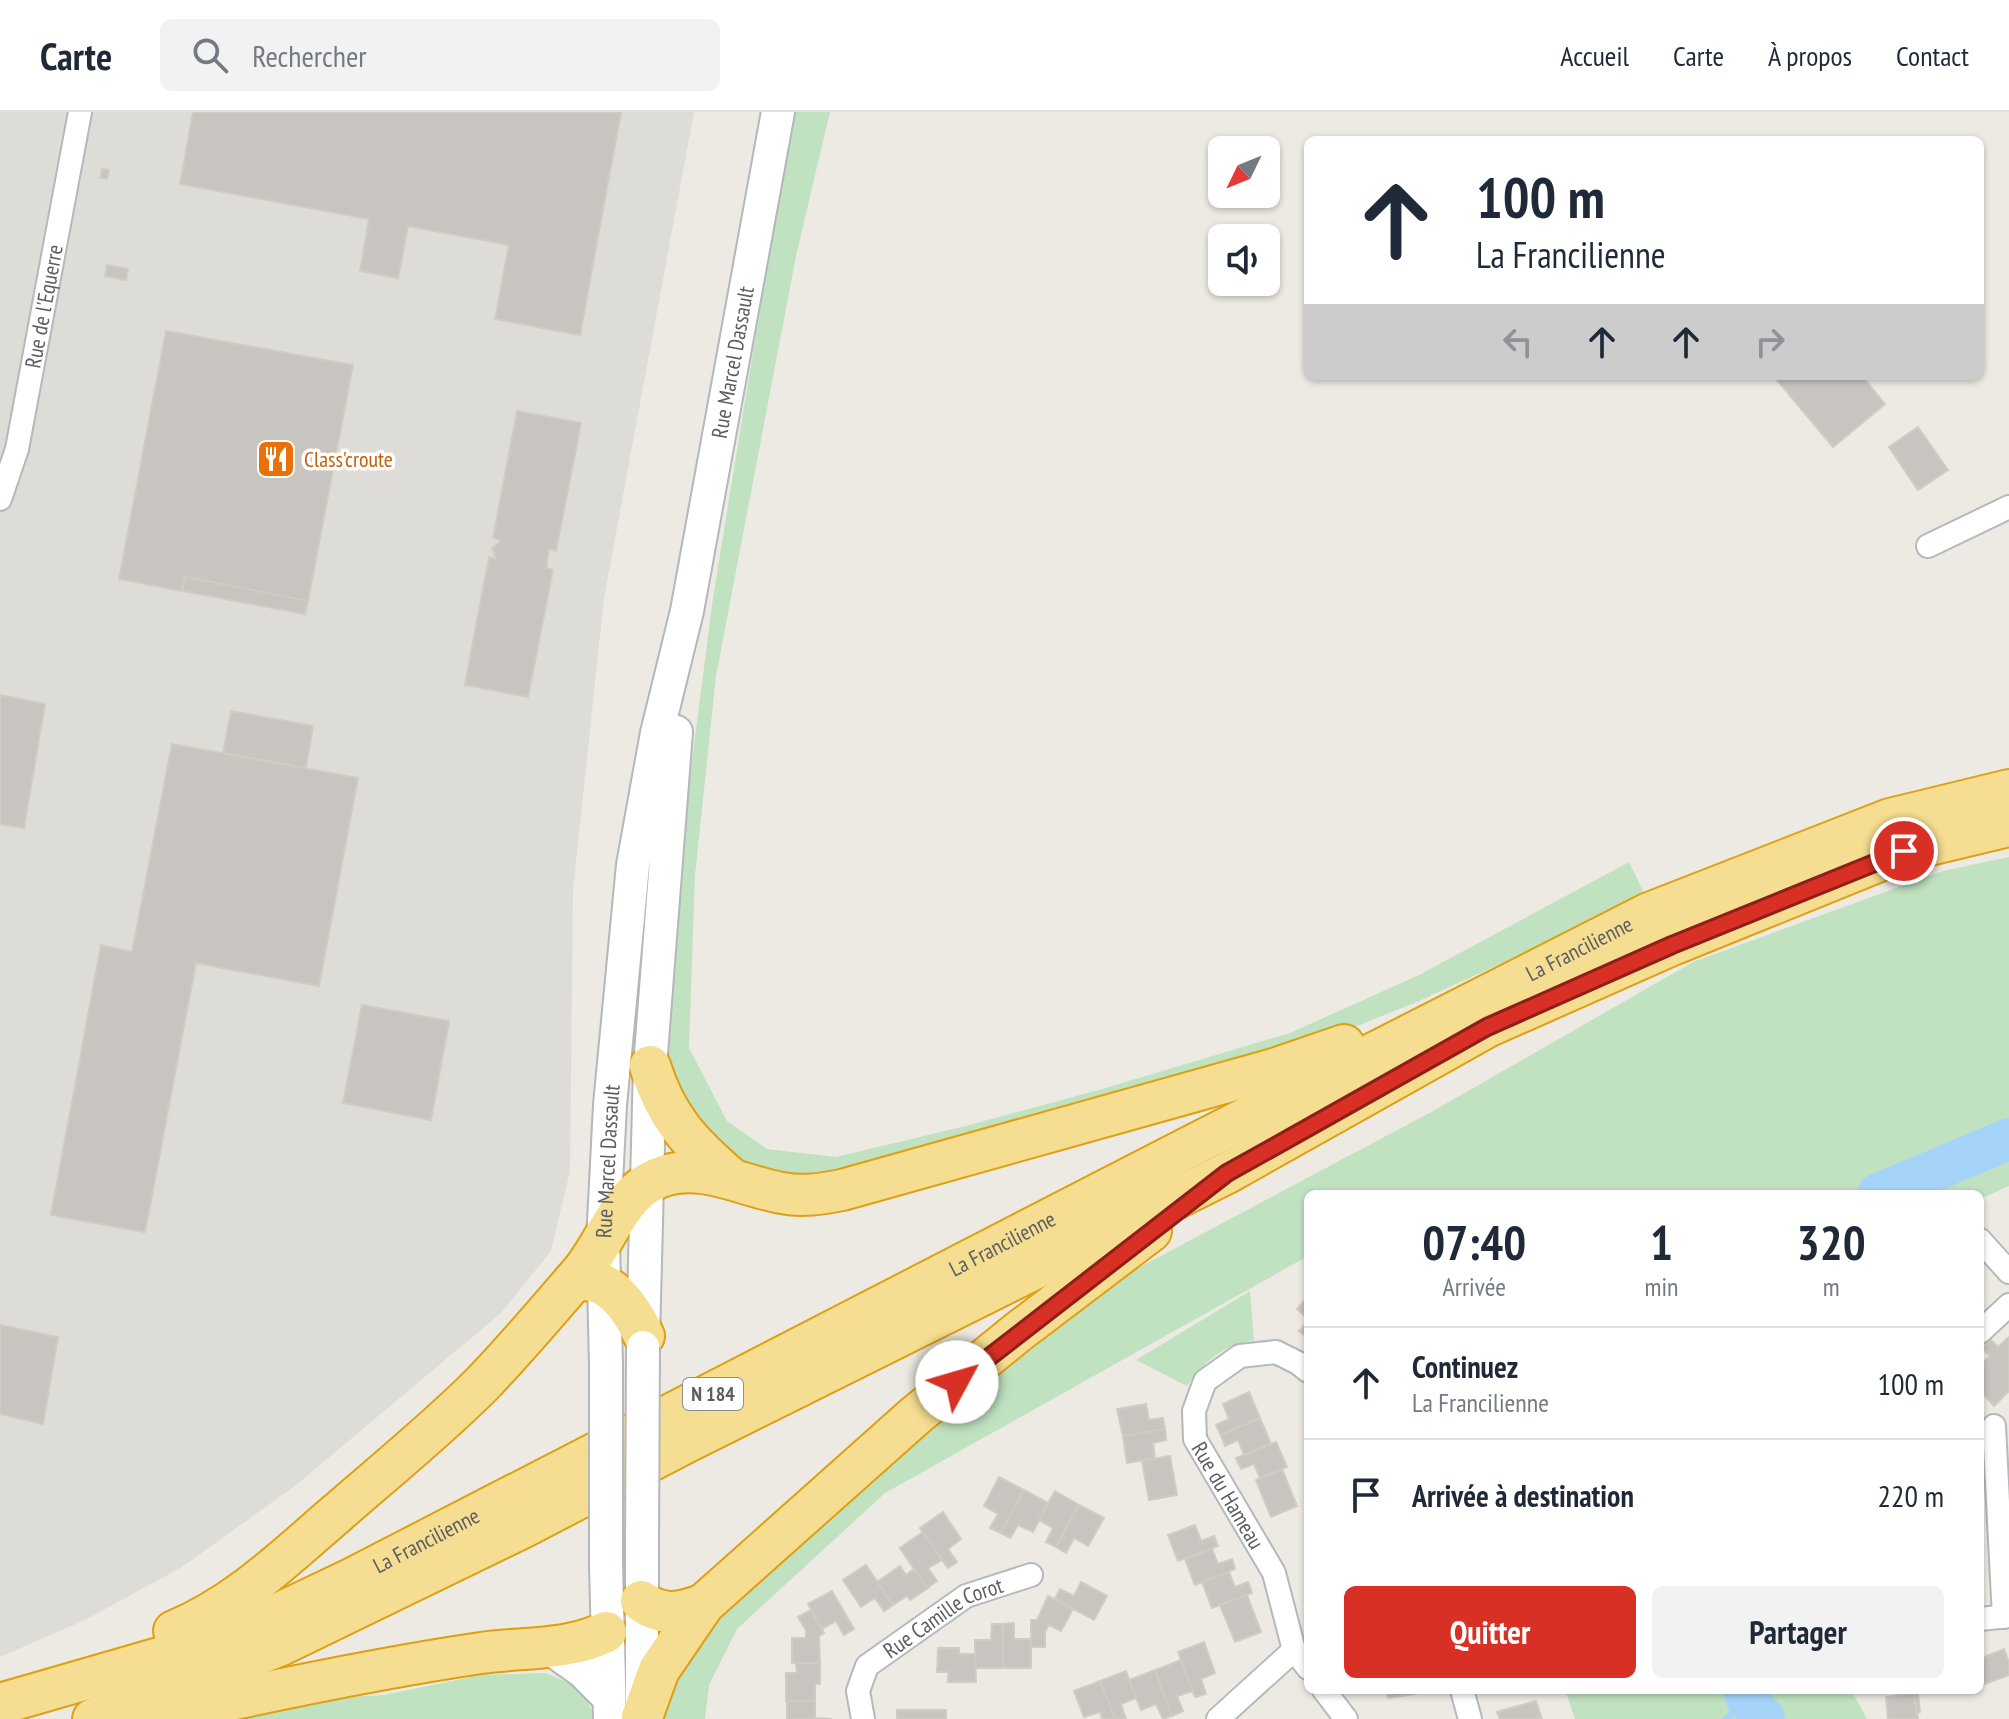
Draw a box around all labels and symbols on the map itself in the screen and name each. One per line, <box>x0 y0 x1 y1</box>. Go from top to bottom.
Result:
north arrow <box>1208 136 1280 208</box>
street label: Rue de l'Equerre <box>18 242 69 370</box>
street label: Rue Marcel Dassault <box>705 284 760 440</box>
restaurant icon: Class'croute <box>255 438 297 480</box>
place label: Class'croute <box>304 445 393 473</box>
pin <box>1870 817 1938 885</box>
street label: La Francilienne <box>1521 910 1637 987</box>
street label: Rue Marcel Dassault <box>589 1083 626 1239</box>
street label: La Francilienne <box>944 1204 1060 1282</box>
position arrow <box>915 1340 999 1424</box>
road number: N 184 <box>683 1378 743 1410</box>
street label: Rue du Hameau <box>1186 1437 1271 1554</box>
street label: La Francilienne <box>368 1501 484 1579</box>
street label: Rue Camille Corot <box>878 1571 1006 1664</box>

